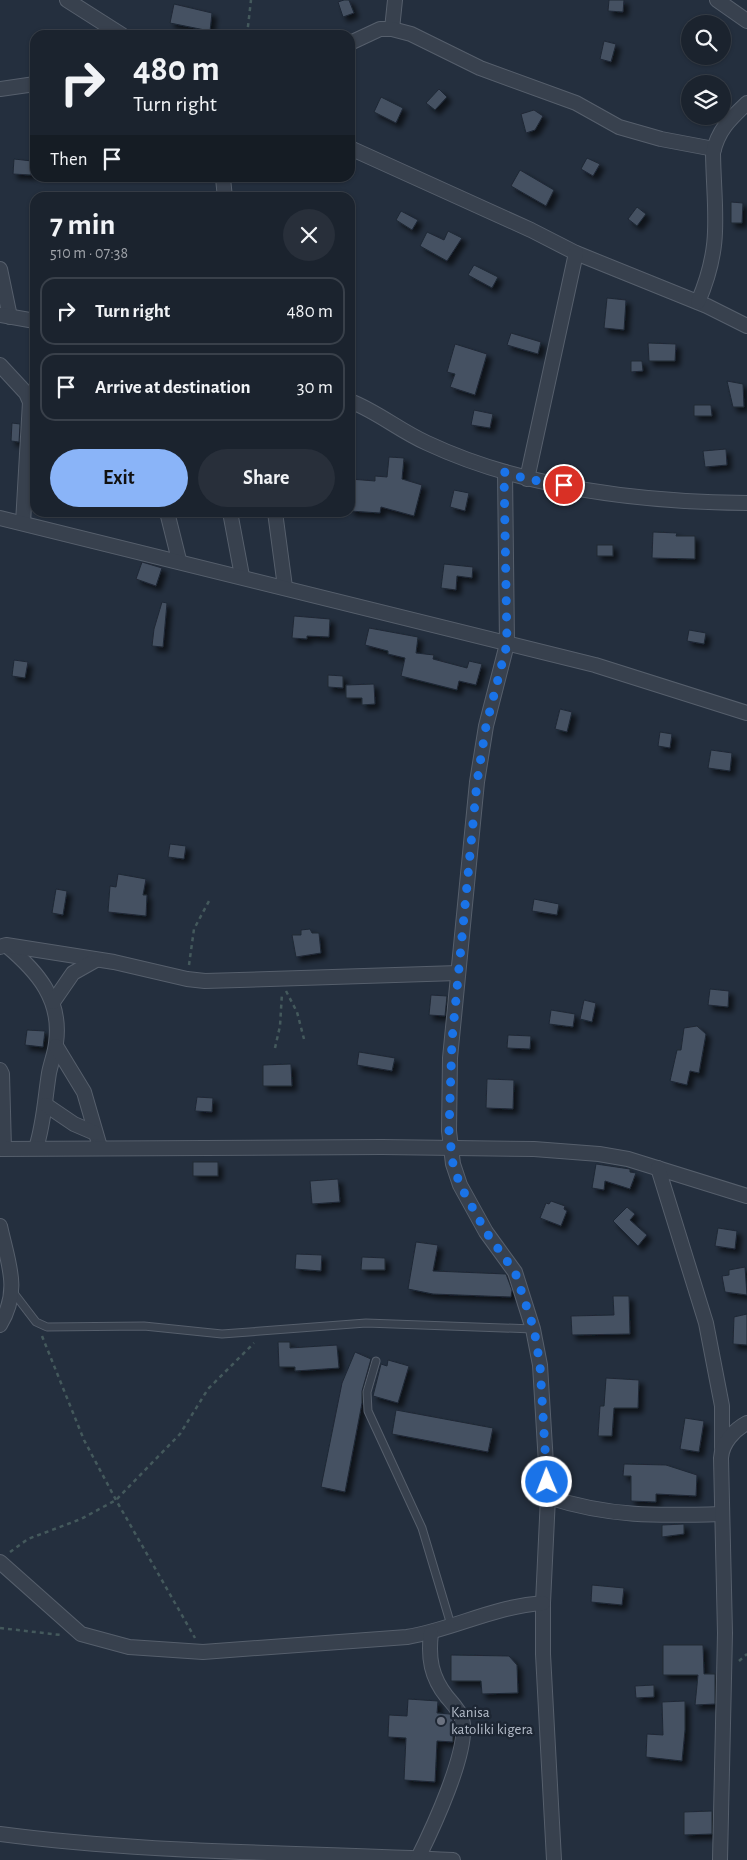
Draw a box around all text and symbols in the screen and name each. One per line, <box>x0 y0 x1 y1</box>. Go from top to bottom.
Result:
map controls <box>681 15 731 125</box>
button: search <box>681 15 731 65</box>
icon: right <box>50 50 115 115</box>
text: 480 m <box>133 52 220 87</box>
button: layers <box>681 75 731 125</box>
text: Turn right <box>133 93 217 115</box>
icon: arrive <box>98 145 126 173</box>
text: Then <box>50 150 88 169</box>
button: close <box>283 209 335 261</box>
text: 7 min <box>50 210 115 240</box>
text: 510 m · 07:38 <box>50 245 128 261</box>
icon: right <box>52 297 80 325</box>
text: Turn right <box>95 302 170 321</box>
text: 480 m <box>286 302 333 321</box>
icon: arrive <box>52 373 80 401</box>
text: Arrive at destination <box>95 378 251 397</box>
text: 30 m <box>297 378 333 397</box>
button: Exit <box>50 449 188 507</box>
button: Share <box>198 449 335 507</box>
pin <box>543 464 585 506</box>
icon: arrive <box>550 471 578 499</box>
position arrow <box>520 1455 572 1507</box>
place label: Kanisa katoliki kigera <box>451 1705 533 1737</box>
marker: Kanisa katoliki kigera <box>435 1715 447 1727</box>

